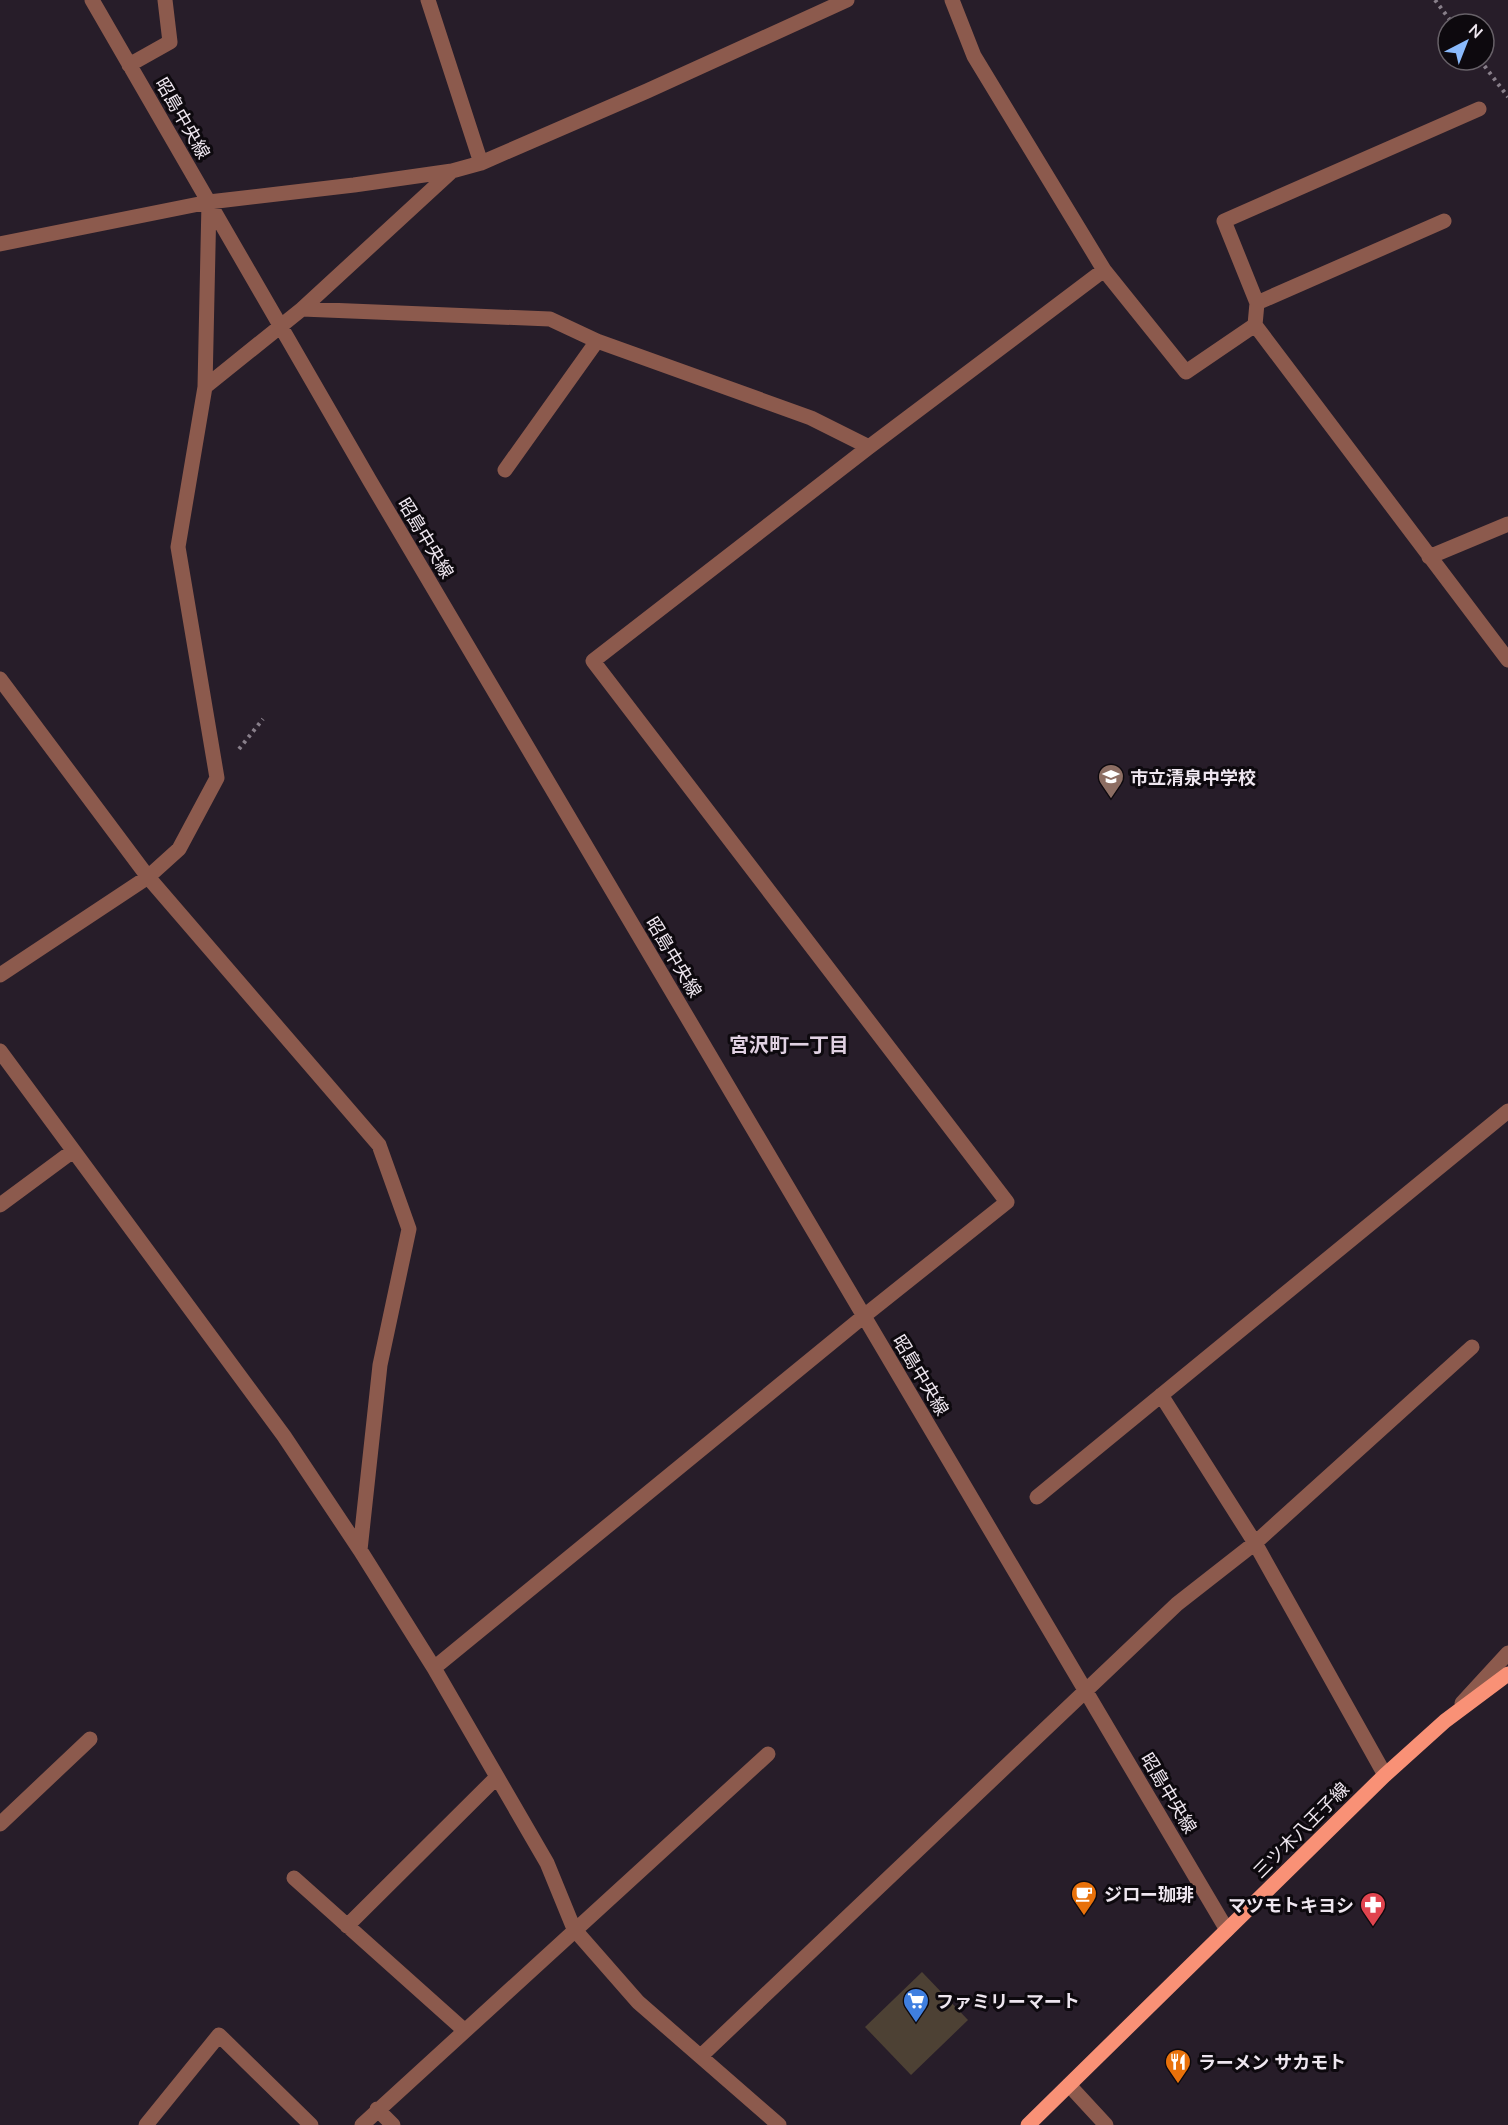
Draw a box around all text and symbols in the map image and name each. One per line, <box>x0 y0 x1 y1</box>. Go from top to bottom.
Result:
north arrow <box>1436 12 1496 72</box>
text: N <box>1465 19 1487 42</box>
street label: 昭島中央線 <box>151 73 215 163</box>
street label: 昭島中央線 <box>393 494 459 582</box>
school or university icon: 市立清泉中学校 <box>1096 762 1126 800</box>
place label: 市立清泉中学校 <box>1130 766 1256 789</box>
street label: 昭島中央線 <box>641 913 707 1001</box>
district label: 宮沢町一丁目 <box>729 1032 849 1057</box>
street label: 昭島中央線 <box>888 1331 954 1419</box>
street label: 昭島中央線 <box>1136 1749 1202 1837</box>
street label: 三ツ木八王子線 <box>1248 1777 1354 1883</box>
cafe icon: ジロー珈琲 <box>1069 1879 1099 1917</box>
place label: ジロー珈琲 <box>1104 1883 1194 1906</box>
pharmacy icon: マツモトキヨシ <box>1358 1890 1388 1928</box>
place label: マツモトキヨシ <box>1228 1894 1354 1917</box>
supermarket icon: ファミリーマート <box>901 1986 931 2024</box>
place label: ファミリーマート <box>936 1990 1080 2013</box>
restaurant icon: ラーメン サカモト <box>1163 2047 1193 2085</box>
place label: ラーメン サカモト <box>1198 2051 1346 2074</box>

